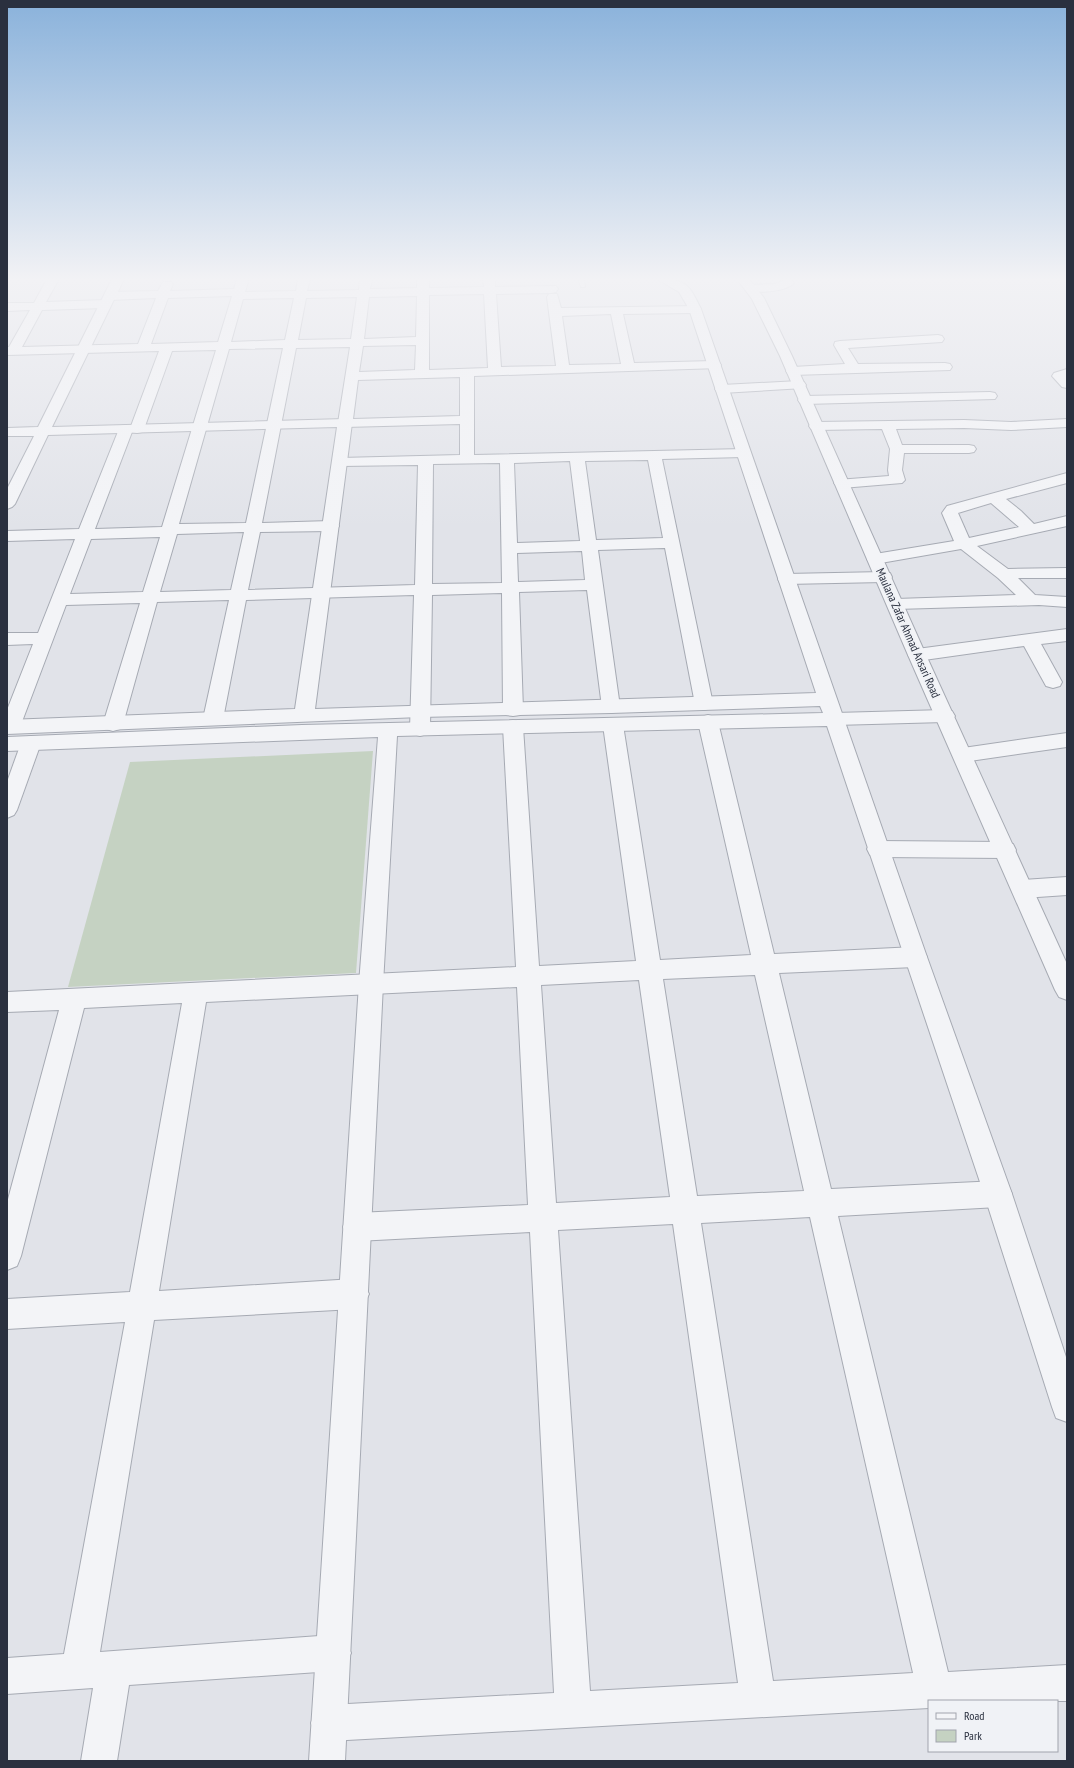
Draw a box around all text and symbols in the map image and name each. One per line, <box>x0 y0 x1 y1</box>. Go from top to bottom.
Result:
street label: Maulana Zafar Ahmad Ansari Road <box>873 566 944 700</box>
legend <box>928 1700 1058 1752</box>
text: Road <box>964 1708 984 1723</box>
text: Park <box>964 1728 982 1743</box>

